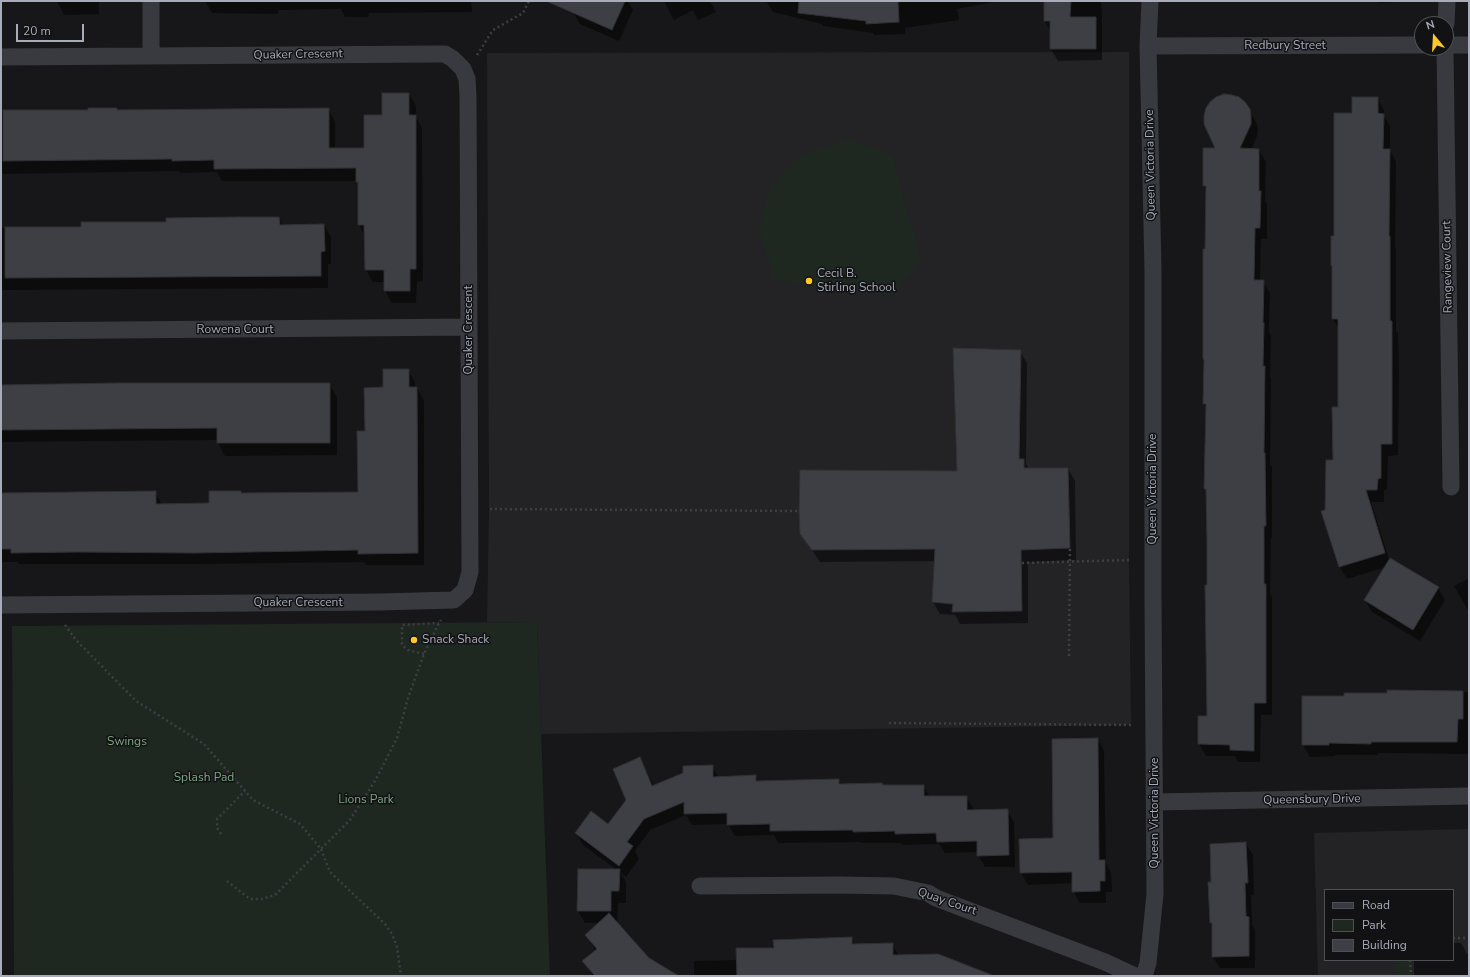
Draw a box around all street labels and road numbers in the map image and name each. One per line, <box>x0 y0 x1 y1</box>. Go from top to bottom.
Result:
street label: Redbury Street <box>1244 39 1326 53</box>
street label: Quaker Crescent <box>253 47 343 63</box>
street label: Queen Victoria Drive <box>1143 109 1159 221</box>
street label: Rangeview Court <box>1440 220 1456 314</box>
street label: Quaker Crescent <box>462 285 476 375</box>
street label: Rowena Court <box>197 323 273 337</box>
street label: Queen Victoria Drive <box>1146 433 1160 545</box>
street label: Quaker Crescent <box>253 596 343 610</box>
street label: Queen Victoria Drive <box>1148 757 1162 869</box>
street label: Queensbury Drive <box>1263 792 1361 808</box>
street label: Quay Court <box>916 885 978 919</box>

